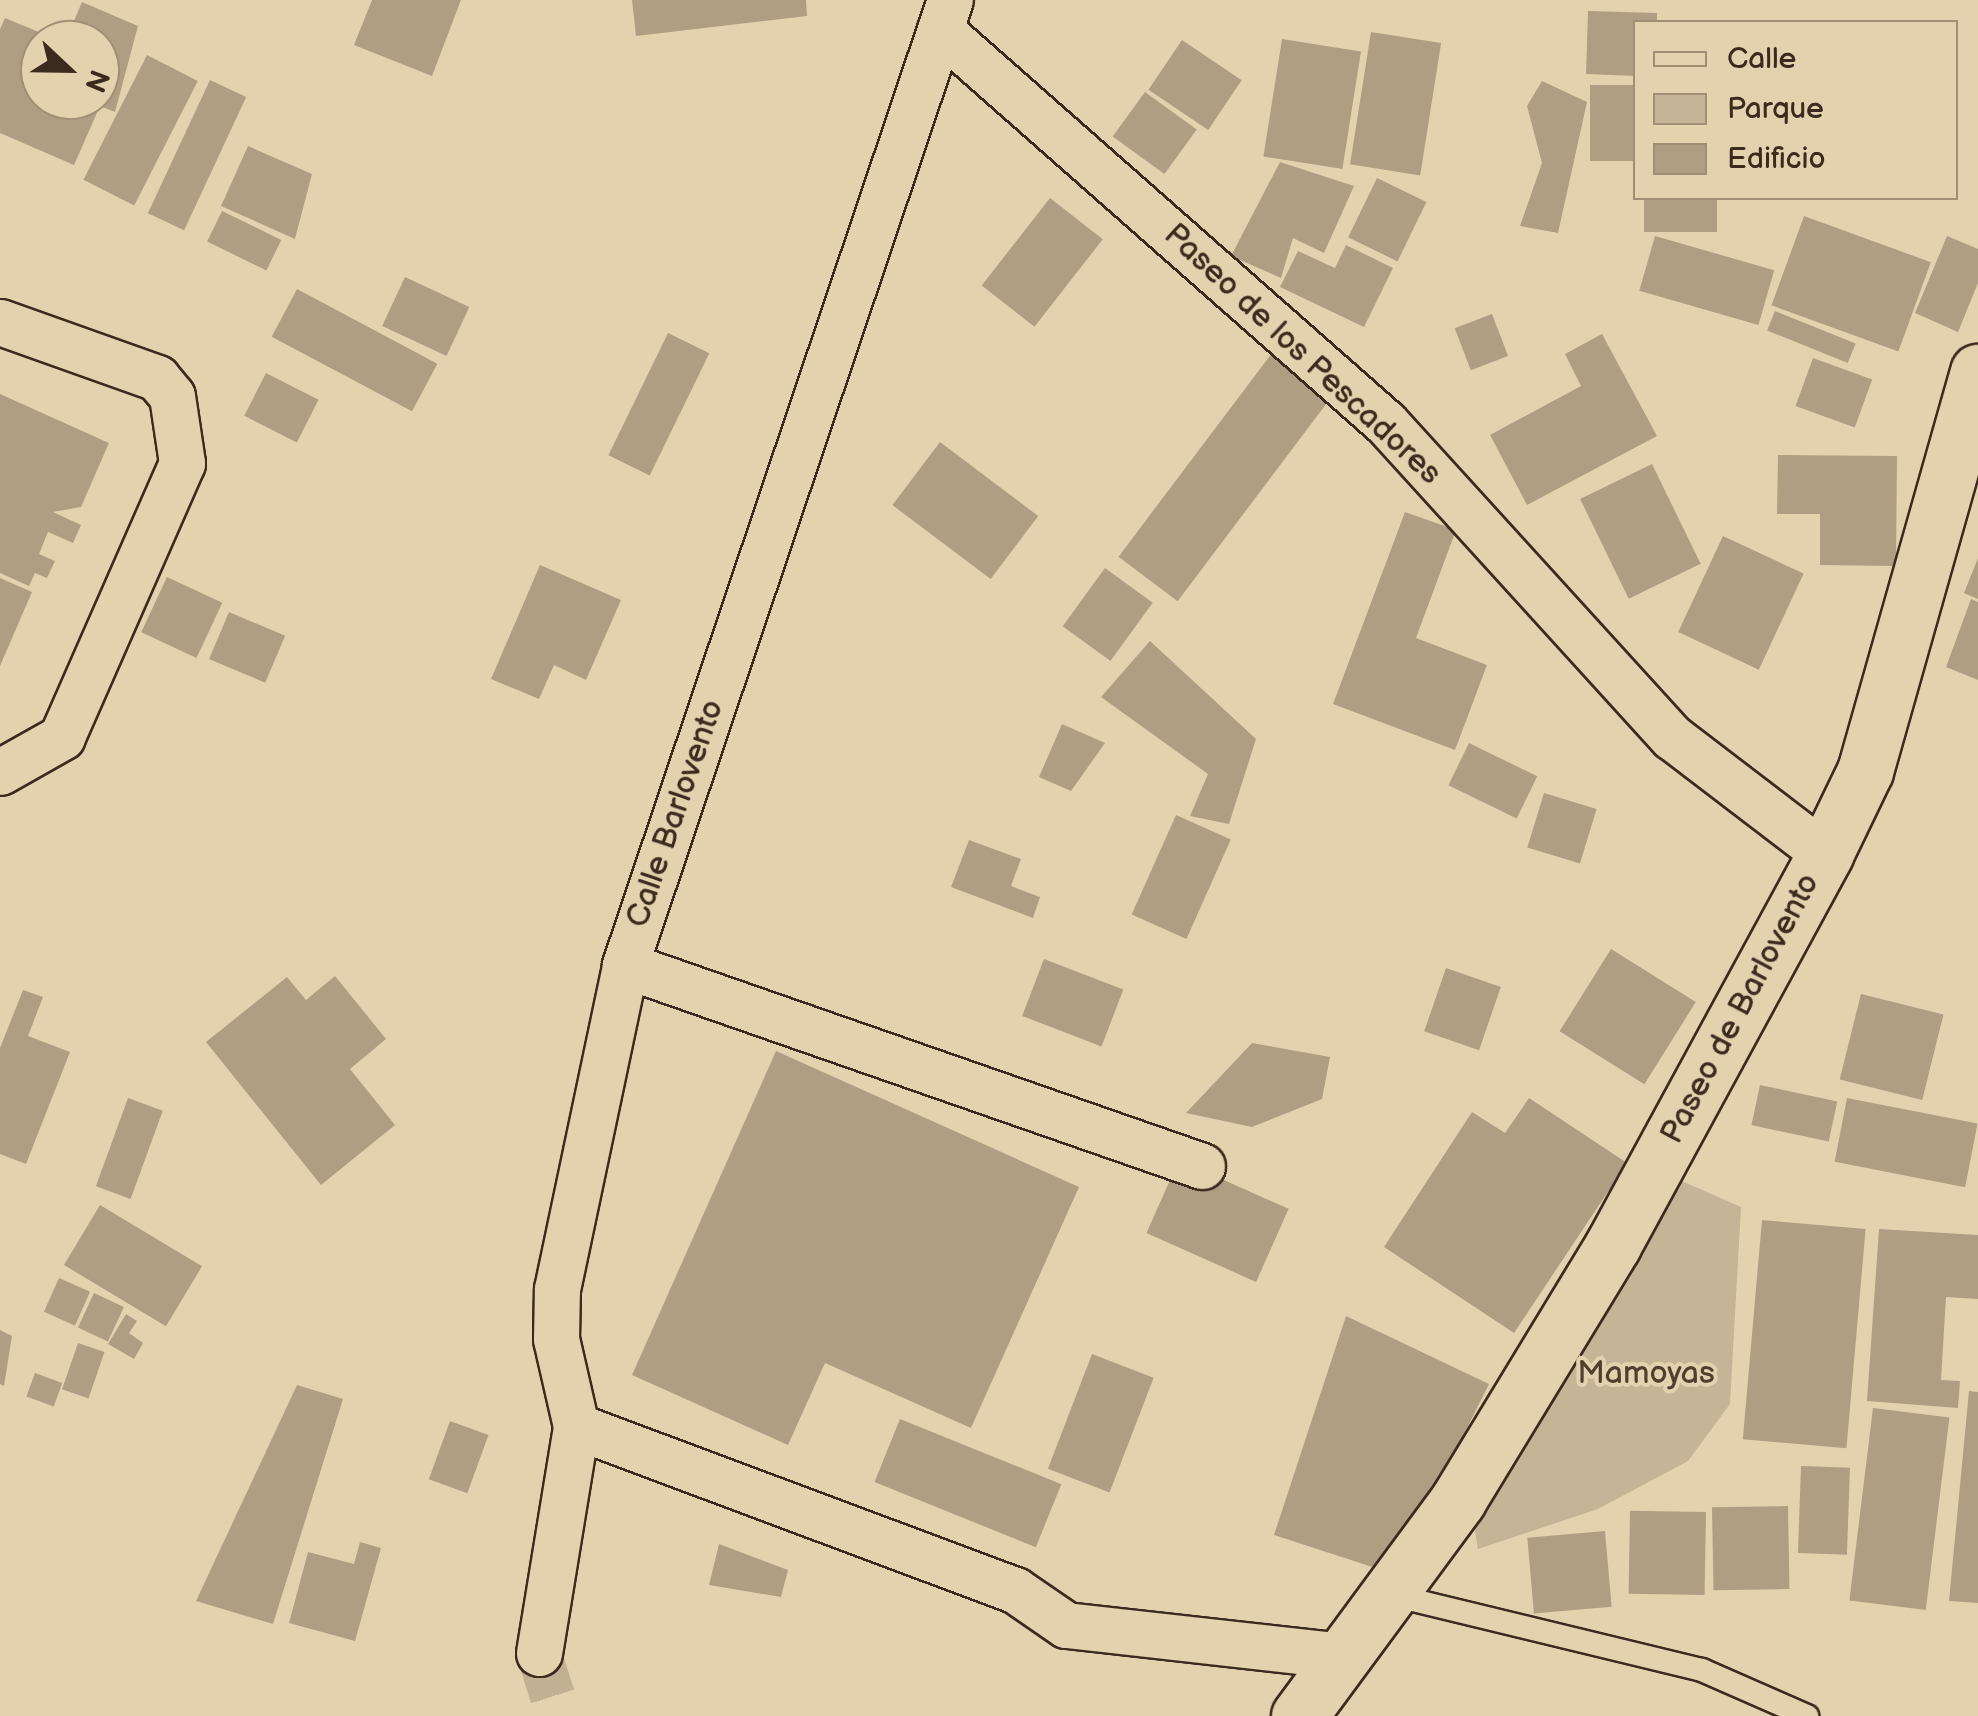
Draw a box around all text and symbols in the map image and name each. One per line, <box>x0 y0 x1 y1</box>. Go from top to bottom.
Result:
north arrow <box>20 20 120 120</box>
legend <box>1633 20 1958 200</box>
text: Calle <box>1727 41 1796 77</box>
text: N <box>77 65 116 97</box>
text: Parque <box>1727 91 1824 127</box>
text: Edificio <box>1727 141 1826 177</box>
street label: Paseo de los Pescadores <box>1155 216 1449 494</box>
street label: Calle Barlovento <box>619 695 733 933</box>
street label: Paseo de Barlovento <box>1654 868 1828 1150</box>
park label: Mamoyas <box>1577 1355 1715 1393</box>

